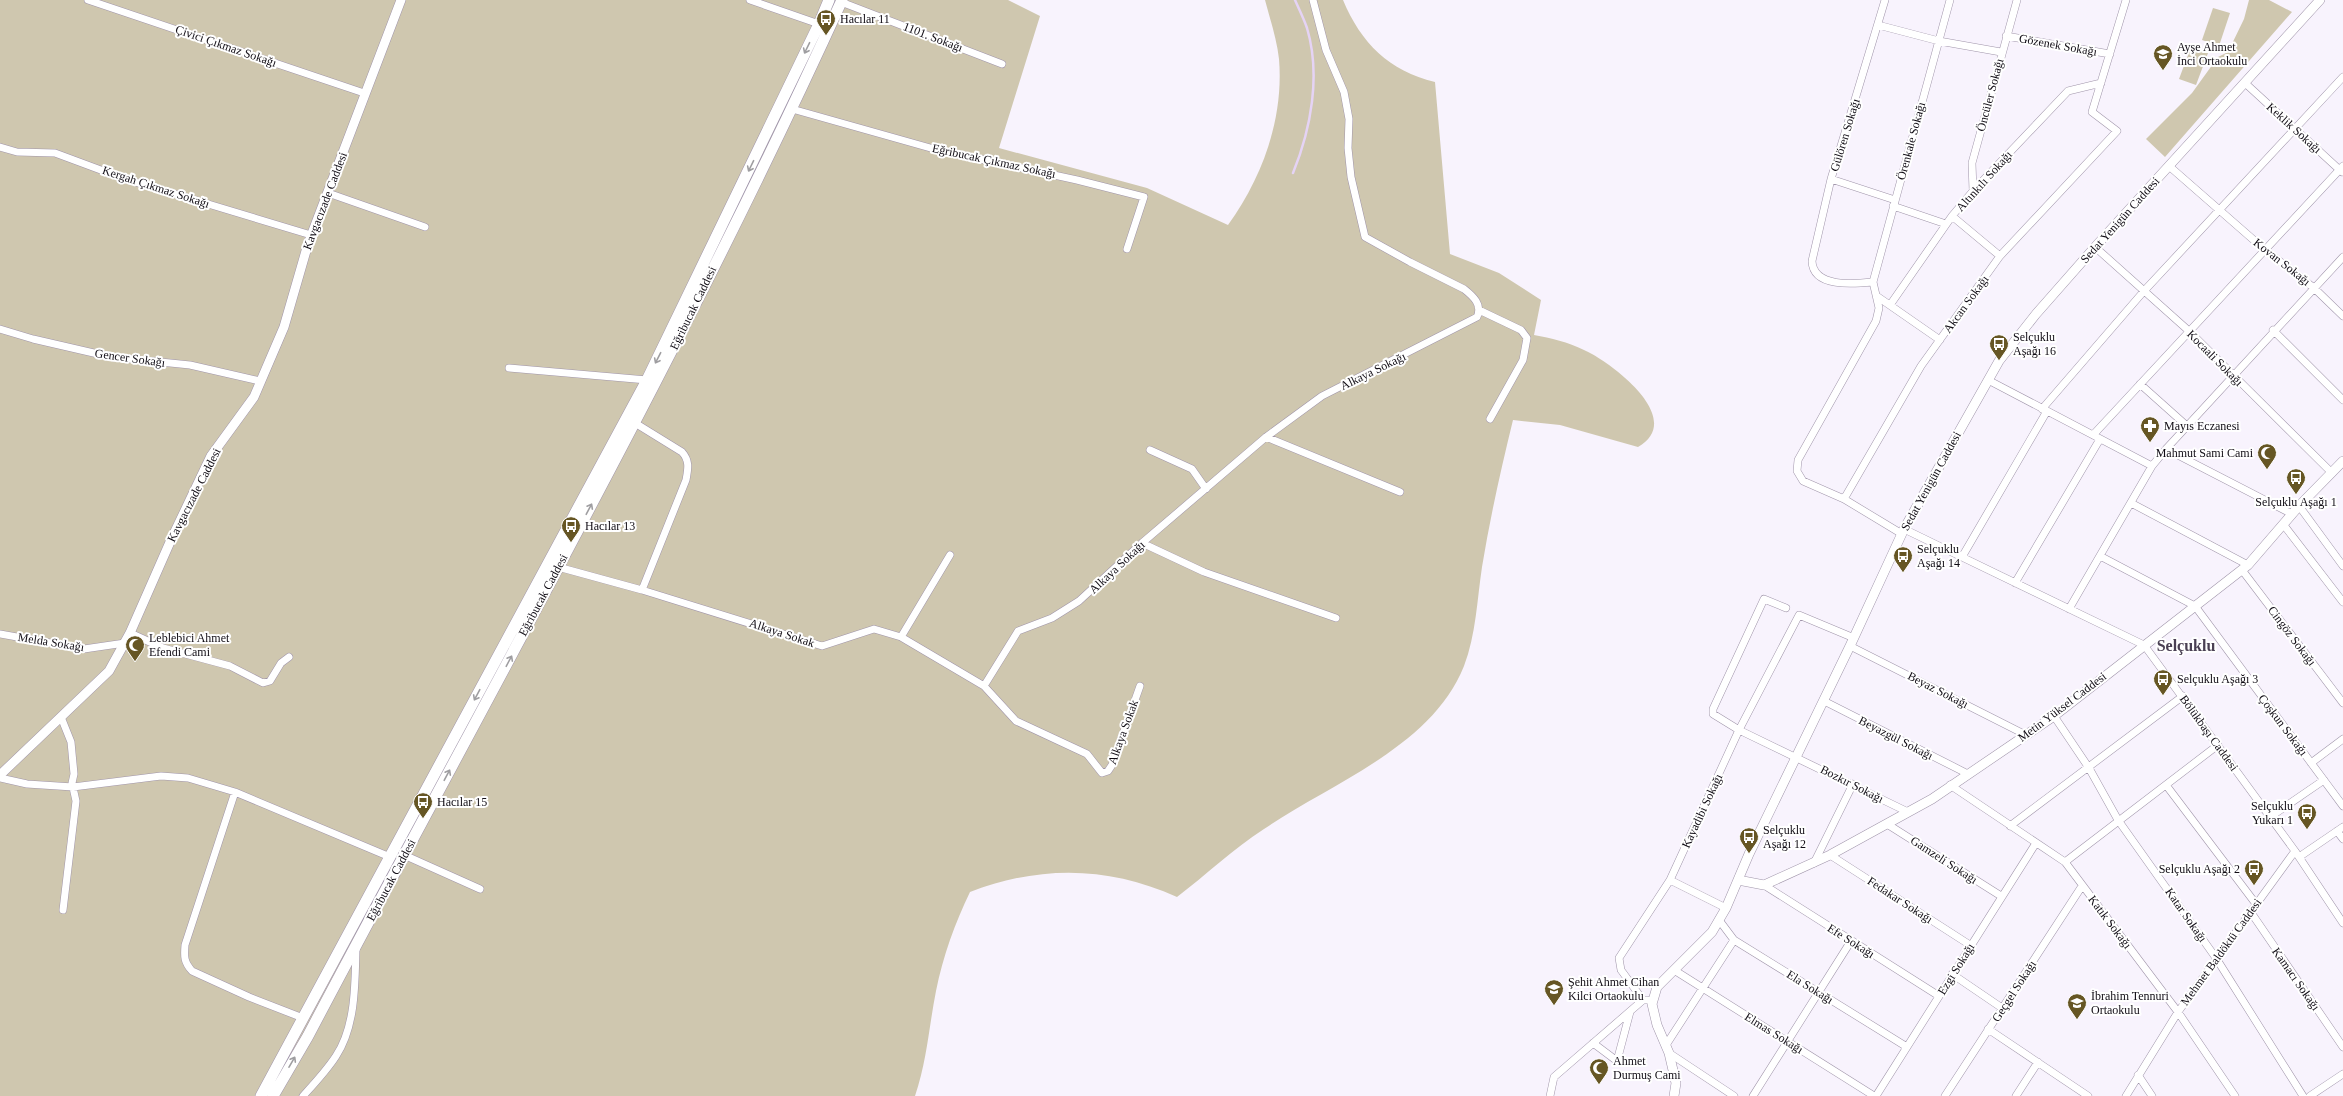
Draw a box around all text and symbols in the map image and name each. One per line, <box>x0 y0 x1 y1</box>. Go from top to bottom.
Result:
bus stop icon: Hacılar 11 <box>815 8 837 36</box>
place label: Hacılar 11 <box>840 12 890 26</box>
street label: 1101. Sokağı <box>901 19 965 55</box>
street label: Çivici Çıkmaz Sokağı <box>174 22 279 70</box>
street label: Gözenek Sokağı <box>2018 31 2099 59</box>
place label: Ayşe Ahmet İnci Ortaokulu <box>2177 40 2247 68</box>
one-way arrow <box>803 42 810 54</box>
school or university icon: Ayşe Ahmet İnci Ortaokulu <box>2152 43 2174 71</box>
street label: Öncüler Sokağı <box>1974 56 2007 133</box>
street label: Gülören Sokağı <box>1827 96 1863 173</box>
street label: Örenkale Sokağı <box>1894 100 1928 182</box>
street label: Keklik Sokağı <box>2264 100 2325 157</box>
street label: Eğribucak Çıkmaz Sokağı <box>931 141 1058 181</box>
street label: Altınkılı Sokağı <box>1953 147 2015 214</box>
street label: Kavgacızade Caddesi <box>300 150 350 252</box>
one-way arrow <box>747 159 754 171</box>
street label: Kergah Çıkmaz Sokağı <box>101 163 212 211</box>
street label: Sedat Yenigün Caddesi <box>2078 174 2163 266</box>
street label: Kovan Sokağı <box>2251 235 2314 289</box>
street label: Eğribucak Caddesi <box>667 263 720 352</box>
street label: Akcan Sokağı <box>1940 272 1992 335</box>
street label: Kocaali Sokağı <box>2184 327 2246 389</box>
place label: Selçuklu Aşağı 16 <box>2013 330 2056 358</box>
bus stop icon: Selçuklu Aşağı 16 <box>1988 333 2010 361</box>
street label: Gencer Sokağı <box>94 346 167 370</box>
street label: Alkaya Sokağı <box>1338 349 1409 393</box>
one-way arrow <box>654 352 661 364</box>
pharmacy icon: Mayıs Eczanesi <box>2139 415 2161 443</box>
place label: Mayıs Eczanesi <box>2164 419 2240 433</box>
street label: Sedat Yenigün Caddesi <box>1898 428 1964 533</box>
mosque icon: Mahmut Sami Cami <box>2256 442 2278 470</box>
street label: Kavgacızade Caddesi <box>164 445 224 544</box>
place label: Mahmut Sami Cami <box>2156 446 2254 460</box>
bus stop icon: Selçuklu Aşağı 1 <box>2285 467 2307 495</box>
place label: Selçuklu Aşağı 1 <box>2255 495 2337 509</box>
one-way arrow <box>586 503 594 515</box>
bus stop icon: Hacılar 13 <box>560 515 582 543</box>
place label: Hacılar 13 <box>585 519 635 533</box>
street label: Alkaya Sokağı <box>1086 537 1148 596</box>
place label: Selçuklu Aşağı 14 <box>1917 542 1960 570</box>
bus stop icon: Selçuklu Aşağı 14 <box>1892 545 1914 573</box>
street label: Eğribucak Caddesi <box>515 551 571 638</box>
street label: Cingöz Sokağı <box>2265 603 2319 669</box>
street label: Alkaya Sokak <box>748 616 816 650</box>
street label: Melda Sokağı <box>17 630 86 654</box>
place label: Leblebici Ahmet Efendi Cami <box>149 631 230 659</box>
mosque icon: Leblebici Ahmet Efendi Cami <box>124 634 146 662</box>
district label: Selçuklu <box>2157 637 2215 655</box>
one-way arrow <box>505 655 513 667</box>
bus stop icon: Selçuklu Aşağı 3 <box>2152 668 2174 696</box>
street label: Beyaz Sokağı <box>1905 669 1971 712</box>
street label: Metin Yüksel Caddesi <box>2015 669 2109 745</box>
place label: Selçuklu Aşağı 3 <box>2177 672 2258 686</box>
one-way arrow <box>473 689 481 701</box>
street label: Bölükbaşı Caddesi <box>2177 692 2242 774</box>
street label: Çoşkun Sokağı <box>2255 692 2311 759</box>
street label: Alkaya Sokak <box>1105 698 1141 766</box>
street label: Beyazgül Sokağı <box>1856 713 1936 763</box>
street label: Bozkır Sokağı <box>1818 762 1887 806</box>
one-way arrow <box>444 770 451 782</box>
street label: Kayadibi Sokağı <box>1679 771 1726 850</box>
bus stop icon: Hacılar 15 <box>412 791 434 819</box>
place label: Hacılar 15 <box>437 795 487 809</box>
place label: Selçuklu Yukarı 1 <box>2251 799 2293 827</box>
bus stop icon: Selçuklu Yukarı 1 <box>2296 802 2318 830</box>
place label: Selçuklu Aşağı 12 <box>1763 823 1806 851</box>
bus stop icon: Selçuklu Aşağı 12 <box>1738 826 1760 854</box>
street label: Gamzeli Sokağı <box>1908 833 1981 887</box>
street label: Eğribucak Caddesi <box>363 836 419 923</box>
bus stop icon: Selçuklu Aşağı 2 <box>2243 858 2265 886</box>
place label: Selçuklu Aşağı 2 <box>2159 862 2240 876</box>
street label: Fedakar Sokağı <box>1865 874 1936 927</box>
street label: Katar Sokağı <box>2162 885 2210 945</box>
street label: Katık Sokağı <box>2085 893 2135 952</box>
street label: Mehmet Baldöktü Caddesi <box>2178 895 2265 1008</box>
street label: Efe Sokağı <box>1825 921 1878 961</box>
street label: Ezgi Sokağı <box>1935 940 1978 997</box>
street label: Kamacı Sokağı <box>2269 945 2323 1014</box>
street label: Geçgel Sokağı <box>1989 957 2039 1024</box>
street label: Ela Sokağı <box>1784 967 1836 1007</box>
place label: Şehit Ahmet Cihan Kilci Ortaokulu <box>1568 975 1659 1003</box>
school or university icon: Şehit Ahmet Cihan Kilci Ortaokulu <box>1543 978 1565 1006</box>
place label: İbrahim Tennuri Ortaokulu <box>2091 989 2170 1017</box>
school or university icon: İbrahim Tennuri Ortaokulu <box>2066 992 2088 1020</box>
street label: Elmas Sokağı <box>1742 1009 1806 1057</box>
place label: Ahmet Durmuş Cami <box>1613 1054 1681 1082</box>
one-way arrow <box>289 1056 297 1068</box>
mosque icon: Ahmet Durmuş Cami <box>1588 1057 1610 1085</box>

